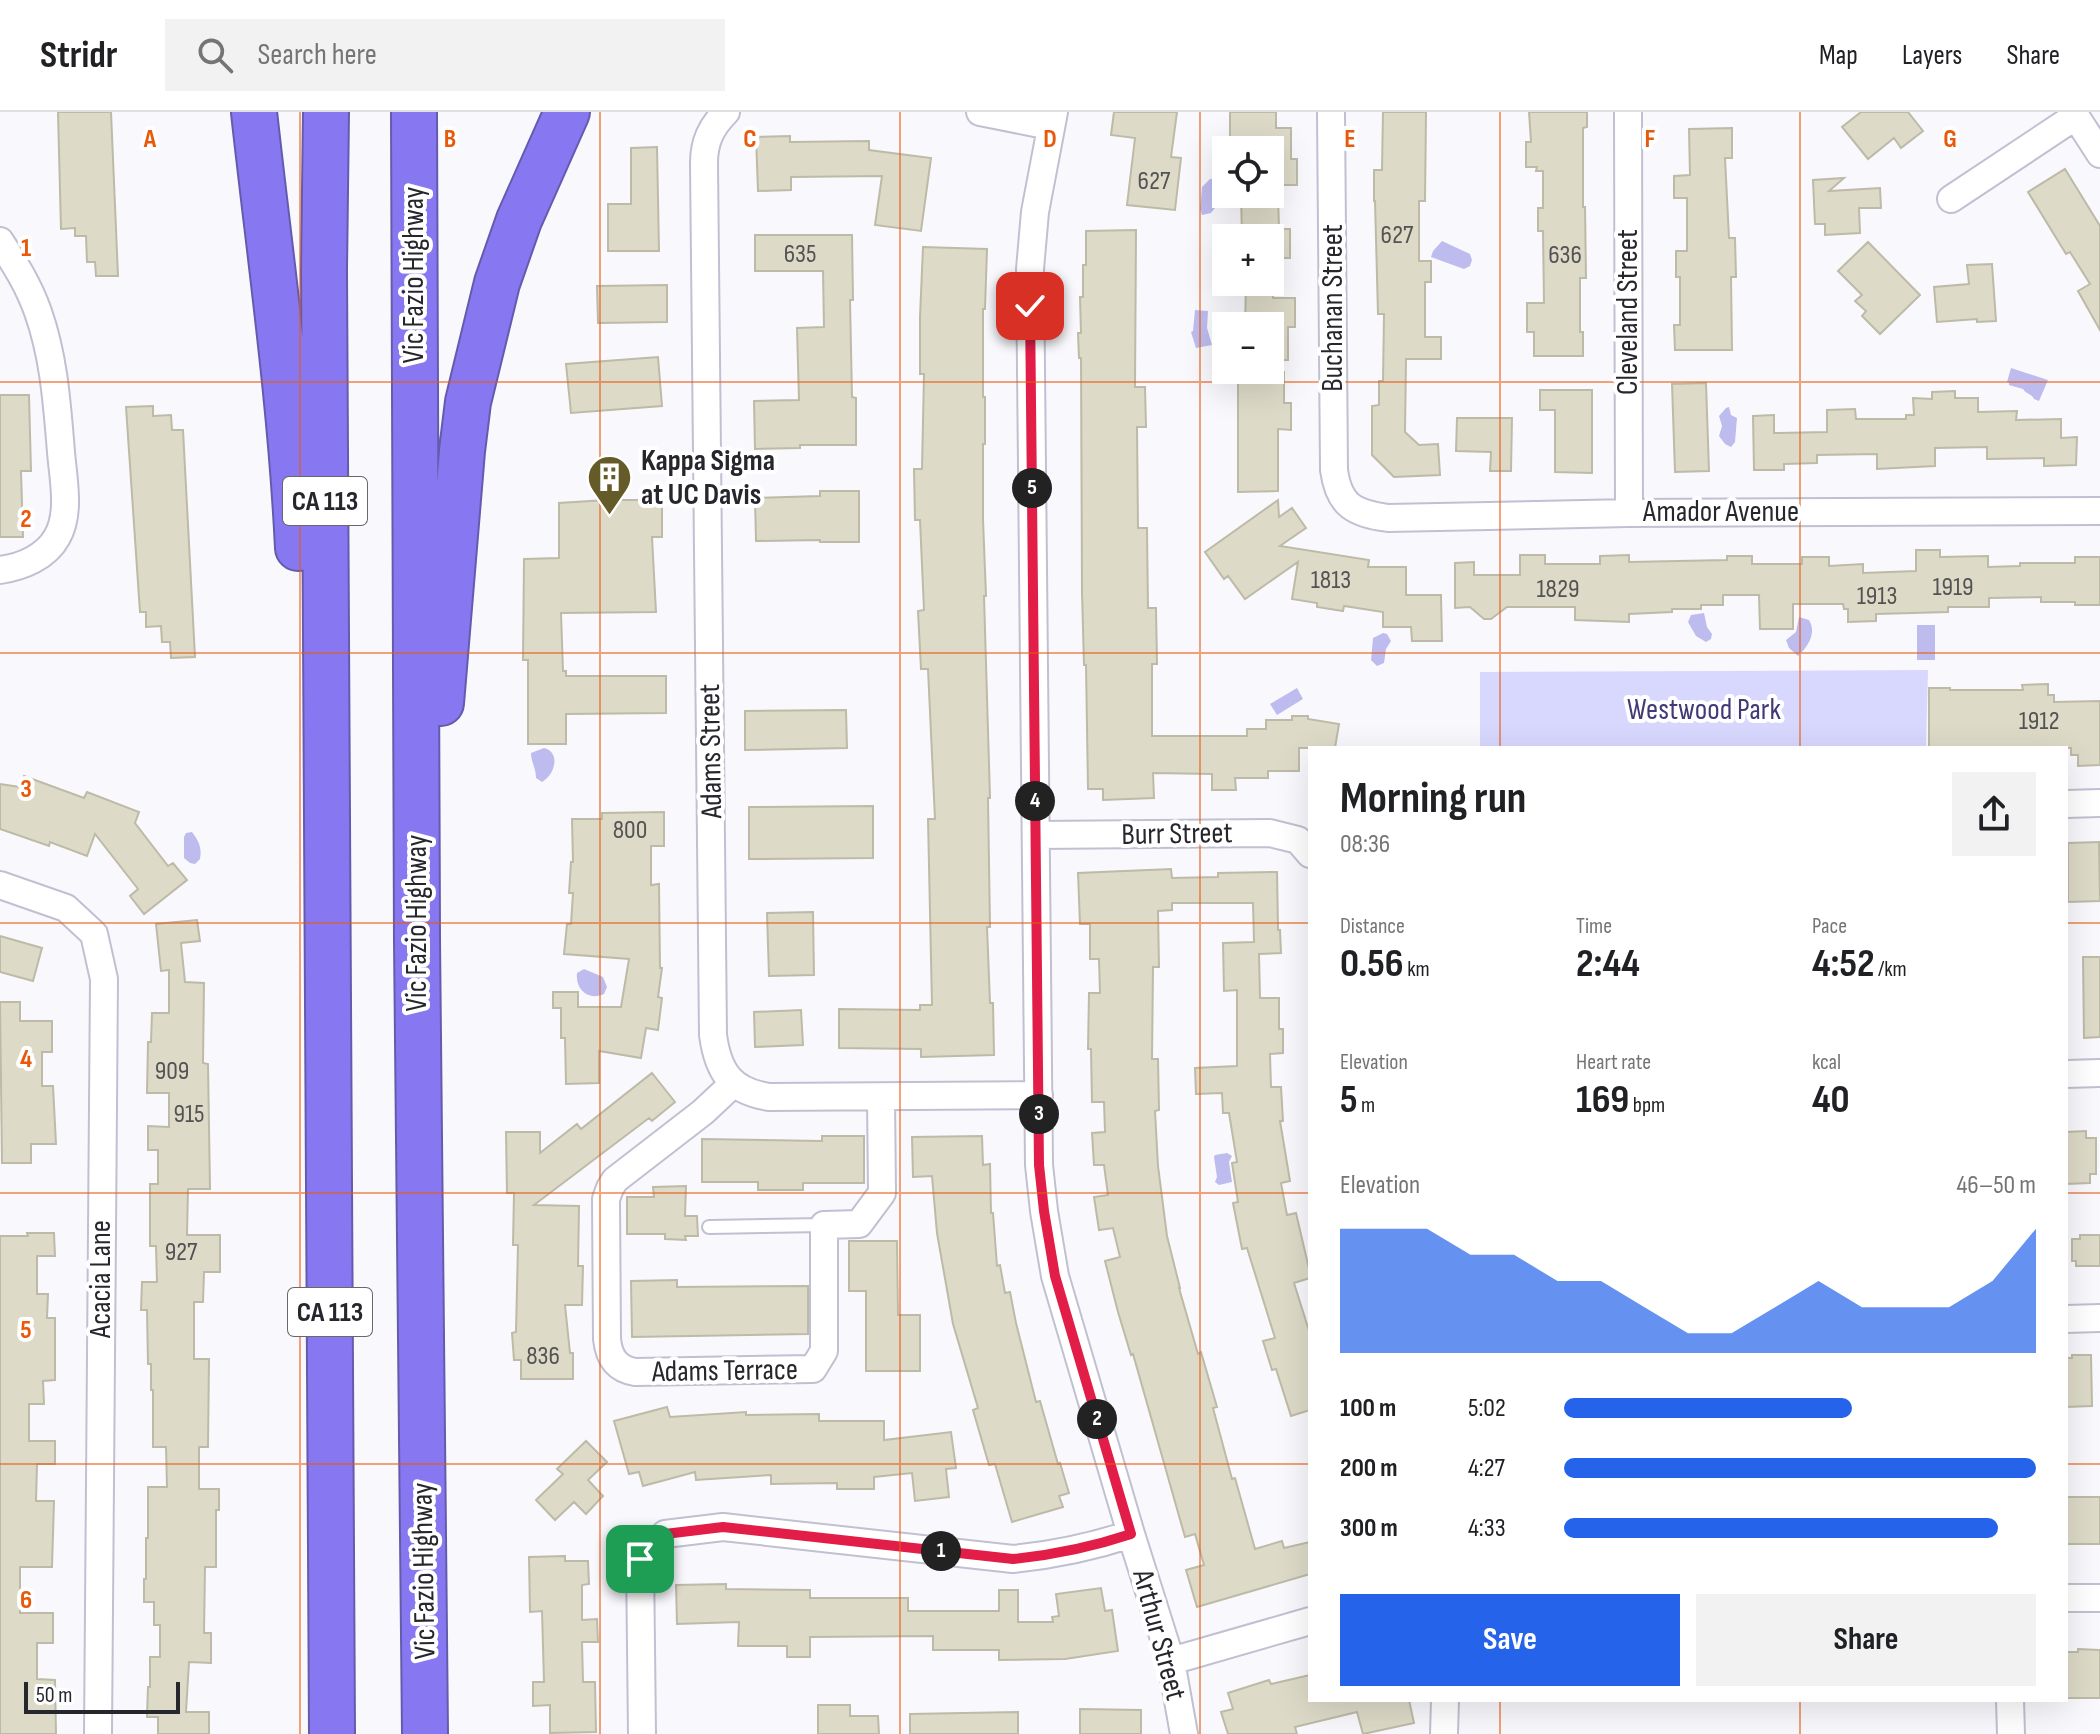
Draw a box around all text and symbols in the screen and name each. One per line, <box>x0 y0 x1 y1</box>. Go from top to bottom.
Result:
search box <box>165 19 725 91</box>
text: Stridr <box>40 33 117 78</box>
icon: search <box>193 33 237 77</box>
text: Search here <box>257 37 377 73</box>
text: Map <box>1819 39 1858 72</box>
text: Layers <box>1902 39 1962 72</box>
text: Share <box>2006 39 2060 72</box>
text: A <box>143 124 157 155</box>
text: B <box>444 124 456 155</box>
text: C <box>743 124 757 155</box>
text: D <box>1043 124 1057 155</box>
text: E <box>1344 124 1356 155</box>
text: F <box>1645 124 1656 155</box>
text: G <box>1943 124 1957 155</box>
map controls <box>1212 136 1284 384</box>
button: locate <box>1212 136 1284 208</box>
house number: 627 <box>1138 166 1171 197</box>
street label: Vic Fazio Highway <box>396 186 432 363</box>
house number: 627 <box>1381 220 1414 251</box>
button: + <box>1212 224 1284 296</box>
street label: Buchanan Street <box>1315 224 1351 392</box>
street label: Cleveland Street <box>1610 229 1646 395</box>
text: 1 <box>21 233 31 264</box>
house number: 635 <box>784 239 816 270</box>
house number: 636 <box>1548 240 1582 271</box>
pin <box>996 272 1064 340</box>
icon: check <box>1008 284 1052 328</box>
button: − <box>1212 312 1284 384</box>
place label: Kappa Sigma at UC Davis <box>641 443 775 513</box>
building icon: Kappa Sigma at UC Davis <box>586 454 634 517</box>
pin: 5 <box>1012 468 1052 508</box>
text: 5 <box>1027 474 1037 501</box>
road number: CA 113 <box>283 477 367 525</box>
street label: Amador Avenue <box>1642 494 1799 530</box>
text: 2 <box>20 504 32 535</box>
house number: 1813 <box>1311 565 1351 596</box>
house number: 1919 <box>1932 572 1974 603</box>
house number: 1829 <box>1536 574 1580 605</box>
house number: 1913 <box>1857 581 1897 612</box>
street label: Adams Street <box>692 683 730 820</box>
park label: Westwood Park <box>1627 692 1781 728</box>
house number: 1912 <box>2019 706 2059 737</box>
text: Morning run <box>1340 772 1526 825</box>
button: share <box>1952 772 2036 856</box>
text: 3 <box>20 774 32 805</box>
pin: 4 <box>1015 781 1055 821</box>
text: 4 <box>1030 787 1040 814</box>
house number: 800 <box>613 815 647 846</box>
street label: Burr Street <box>1121 815 1233 853</box>
text: 08:36 <box>1340 829 1390 860</box>
street label: Vic Fazio Highway <box>399 834 435 1011</box>
text: Distance <box>1340 913 1405 940</box>
text: Time <box>1576 913 1612 940</box>
text: Pace <box>1812 913 1847 940</box>
text: 0.56 <box>1340 940 1404 988</box>
text: 2:44 <box>1576 940 1640 988</box>
text: 4:52 <box>1812 940 1875 988</box>
text: km <box>1404 956 1430 983</box>
text: /km <box>1875 956 1907 983</box>
text: 4 <box>20 1044 32 1075</box>
text: Elevation <box>1340 1049 1408 1076</box>
text: Heart rate <box>1576 1049 1651 1076</box>
text: kcal <box>1812 1049 1841 1076</box>
house number: 909 <box>155 1056 189 1087</box>
text: 5 <box>1340 1076 1358 1124</box>
text: 169 <box>1576 1076 1629 1124</box>
text: 40 <box>1812 1076 1850 1124</box>
text: m <box>1358 1092 1375 1119</box>
text: bpm <box>1629 1092 1665 1119</box>
pin: 3 <box>1019 1094 1059 1134</box>
house number: 915 <box>173 1099 205 1130</box>
text: 3 <box>1034 1100 1044 1127</box>
text: Elevation <box>1340 1170 1420 1201</box>
text: 46–50 m <box>1956 1170 2036 1201</box>
street label: Acacia Lane <box>83 1220 119 1339</box>
house number: 927 <box>165 1237 198 1268</box>
road number: CA 113 <box>288 1288 372 1336</box>
text: 5 <box>20 1315 32 1346</box>
house number: 836 <box>526 1341 560 1372</box>
street label: Adams Terrace <box>651 1352 798 1390</box>
text: 100 m <box>1340 1393 1396 1424</box>
text: 5:02 <box>1468 1393 1506 1424</box>
pin: 2 <box>1077 1399 1117 1439</box>
text: 2 <box>1092 1405 1102 1432</box>
text: 200 m <box>1340 1453 1397 1484</box>
text: 4:27 <box>1468 1453 1505 1484</box>
street label: Vic Fazio Highway <box>404 1482 444 1660</box>
text: 300 m <box>1340 1513 1398 1544</box>
text: 4:33 <box>1468 1513 1506 1544</box>
pin <box>606 1525 674 1593</box>
pin: 1 <box>921 1531 961 1571</box>
icon: arrive <box>618 1537 662 1581</box>
text: 1 <box>937 1537 945 1564</box>
street label: Arthur Street <box>1124 1565 1194 1704</box>
text: 6 <box>20 1585 32 1616</box>
button: Save <box>1340 1594 1680 1686</box>
button: Share <box>1696 1594 2036 1686</box>
scale bar <box>24 1678 180 1714</box>
text: 50 m <box>36 1682 72 1709</box>

